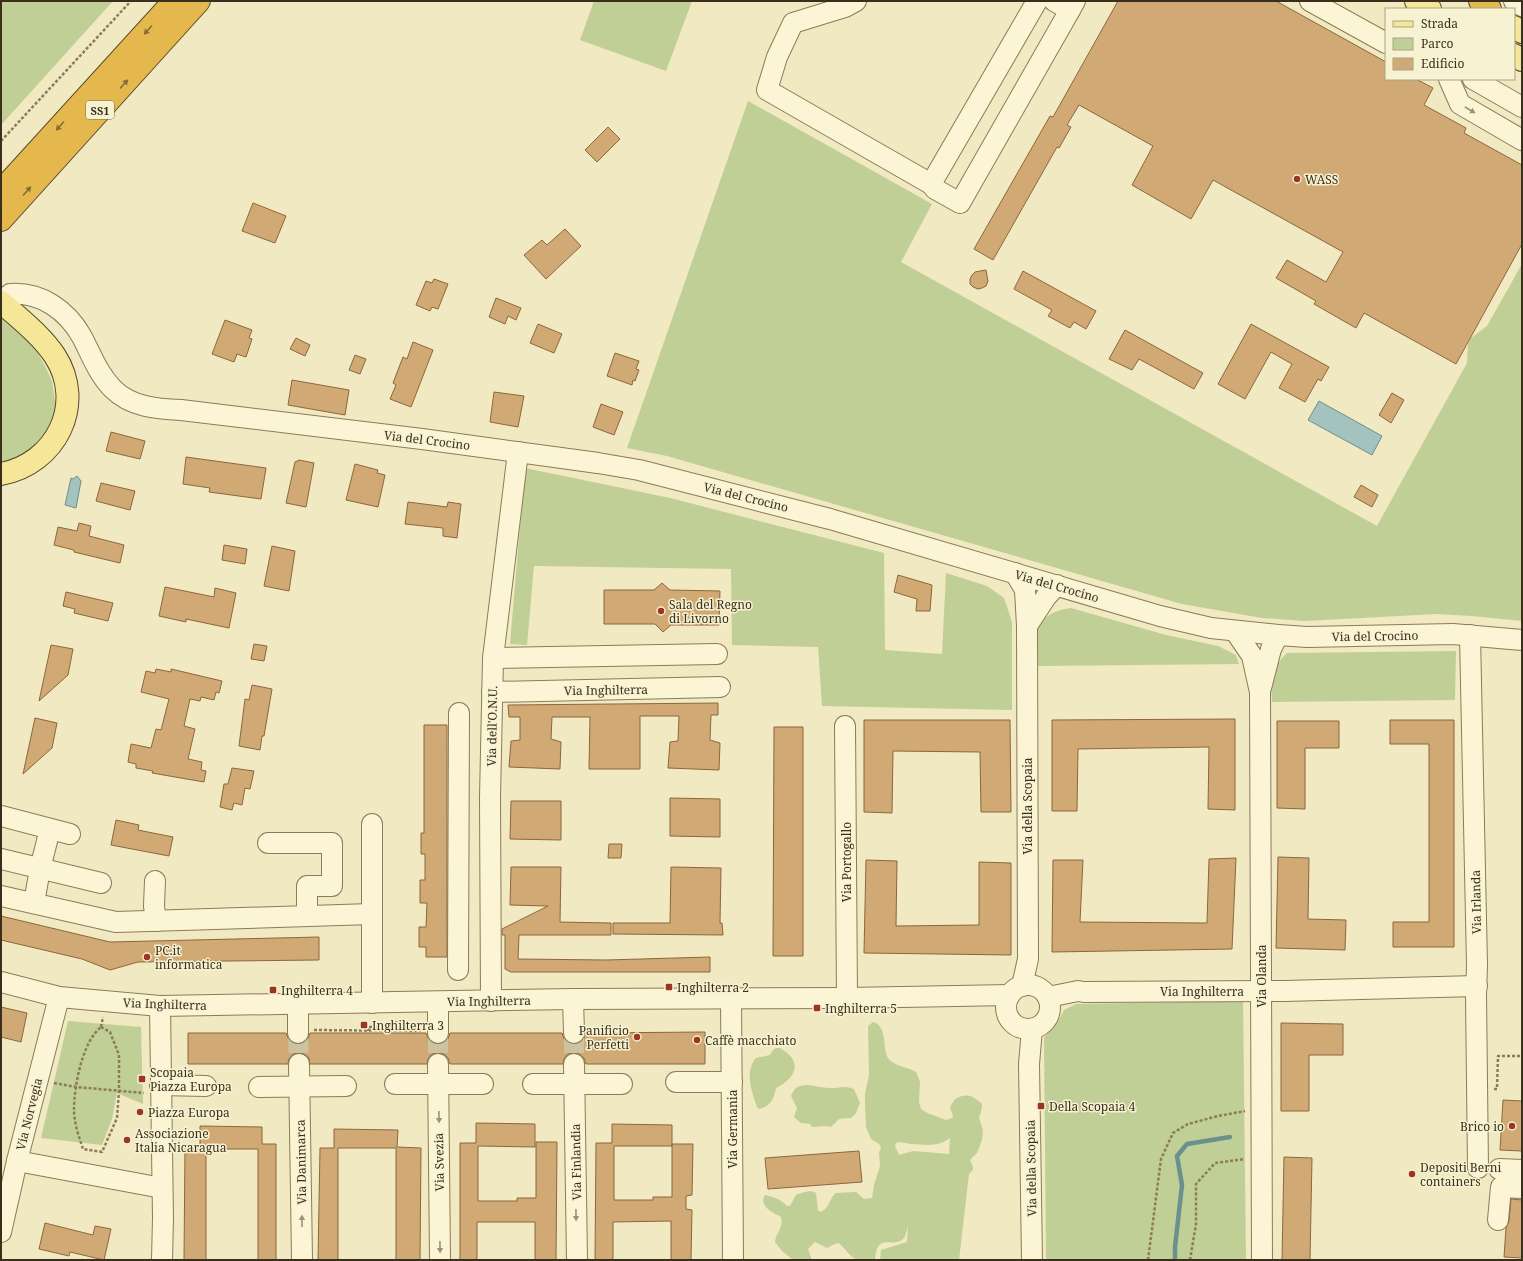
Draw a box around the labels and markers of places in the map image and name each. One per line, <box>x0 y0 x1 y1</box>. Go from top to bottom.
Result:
place label: WASS <box>1305 171 1338 188</box>
marker: WASS <box>1292 174 1302 184</box>
place label: Sala del Regno di Livorno <box>669 596 752 627</box>
marker: Sala del Regno di Livorno <box>656 606 666 616</box>
place label: PC.it informatica <box>155 942 223 973</box>
marker: PC.it informatica <box>142 952 152 962</box>
place label: Inghilterra 2 <box>677 979 749 996</box>
place label: Inghilterra 4 <box>281 982 353 999</box>
marker: Inghilterra 2 <box>664 982 674 992</box>
marker: Inghilterra 4 <box>268 985 278 995</box>
place label: Inghilterra 5 <box>825 1000 897 1017</box>
marker: Inghilterra 5 <box>812 1003 822 1013</box>
place label: Inghilterra 3 <box>372 1017 444 1034</box>
marker: Inghilterra 3 <box>359 1020 369 1030</box>
place label: Panificio Perfetti <box>579 1022 629 1053</box>
marker: Panificio Perfetti <box>632 1032 642 1042</box>
place label: Caffè macchiato <box>705 1032 797 1049</box>
marker: Caffè macchiato <box>692 1035 702 1045</box>
place label: Scopaia Piazza Europa <box>150 1064 232 1095</box>
marker: Scopaia Piazza Europa <box>137 1074 147 1084</box>
place label: Della Scopaia 4 <box>1049 1098 1136 1115</box>
marker: Della Scopaia 4 <box>1036 1101 1046 1111</box>
place label: Piazza Europa <box>148 1104 230 1121</box>
marker: Piazza Europa <box>135 1107 145 1117</box>
place label: Brico io <box>1460 1118 1504 1135</box>
marker: Brico io <box>1507 1121 1517 1131</box>
place label: Associazione Italia Nicaragua <box>135 1125 227 1156</box>
marker: Associazione Italia Nicaragua <box>122 1135 132 1145</box>
place label: Depositi Berni containers <box>1420 1159 1502 1190</box>
marker: Depositi Berni containers <box>1407 1169 1417 1179</box>

